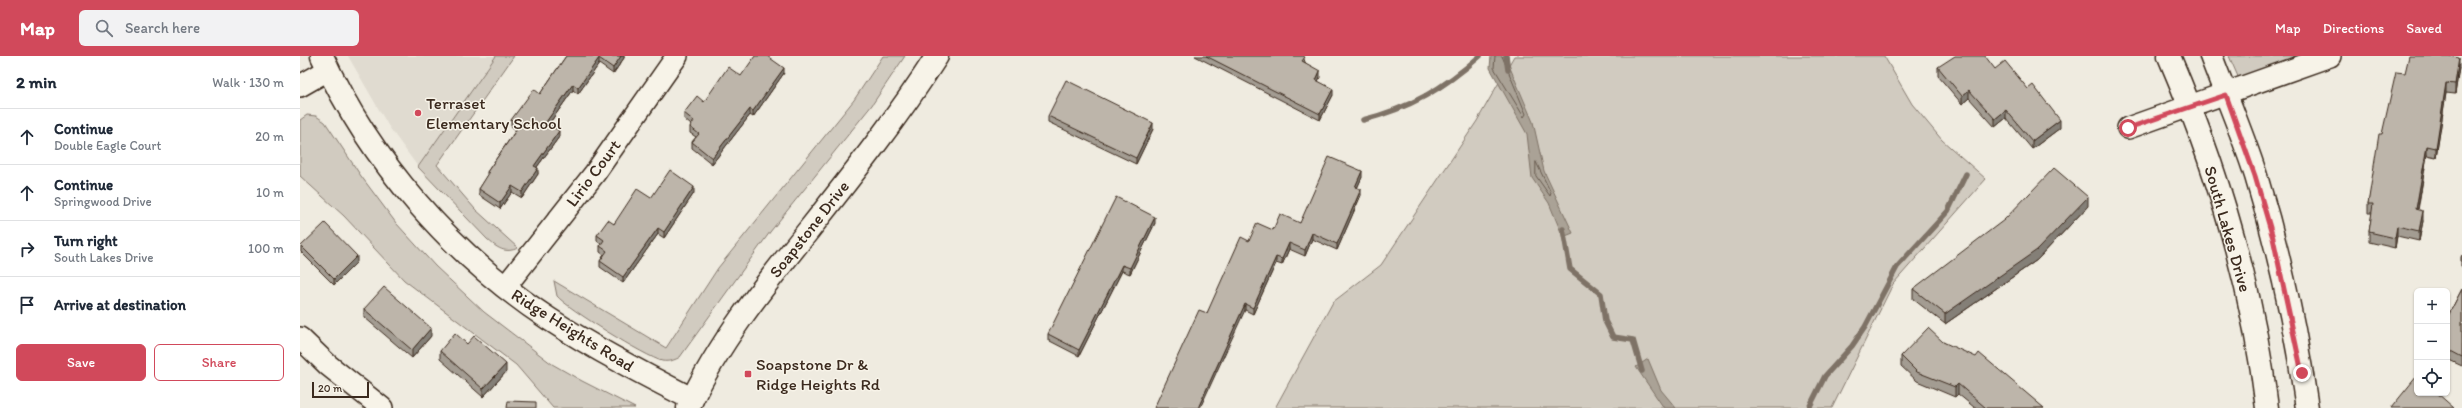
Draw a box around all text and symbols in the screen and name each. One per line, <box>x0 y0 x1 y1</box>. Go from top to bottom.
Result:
search box <box>79 10 359 46</box>
text: Map <box>20 17 55 40</box>
icon: search <box>93 17 115 39</box>
text: Search here <box>125 19 200 37</box>
text: Map <box>2275 20 2301 37</box>
text: Directions <box>2323 20 2384 37</box>
text: Saved <box>2406 20 2442 37</box>
text: 2 min <box>16 72 56 92</box>
text: Walk · 130 m <box>212 75 284 90</box>
place label: Terraset Elementary School <box>426 93 562 133</box>
marker: Terraset Elementary School <box>413 108 423 118</box>
route start <box>2119 119 2137 137</box>
text: Continue <box>54 120 113 138</box>
icon: ahead <box>16 126 38 148</box>
text: 20 m <box>255 129 284 144</box>
street label: Lirio Court <box>561 135 625 210</box>
text: Double Eagle Court <box>54 138 161 153</box>
street label: South Lakes Drive <box>2200 164 2256 294</box>
text: Continue <box>54 176 113 194</box>
street label: Soapstone Drive <box>765 176 853 282</box>
icon: ahead <box>16 182 38 204</box>
text: 10 m <box>256 185 284 200</box>
text: Springwood Drive <box>54 194 152 209</box>
text: Turn right <box>54 232 118 250</box>
icon: right <box>16 238 38 260</box>
text: 100 m <box>248 241 284 256</box>
text: South Lakes Drive <box>54 250 154 265</box>
street label: Ridge Heights Road <box>508 284 639 376</box>
map controls <box>2414 288 2450 396</box>
button: + <box>2414 288 2450 324</box>
icon: arrive <box>16 294 38 316</box>
text: Arrive at destination <box>54 296 186 314</box>
button: − <box>2414 324 2450 360</box>
button: Save <box>16 344 146 381</box>
button: Share <box>154 344 284 381</box>
place label: Soapstone Dr & Ridge Heights Rd <box>756 354 881 394</box>
button: locate <box>2414 360 2450 396</box>
route end <box>2293 364 2311 382</box>
marker: Soapstone Dr & Ridge Heights Rd <box>743 369 753 379</box>
scale bar <box>312 380 369 399</box>
text: 20 m <box>318 382 342 395</box>

